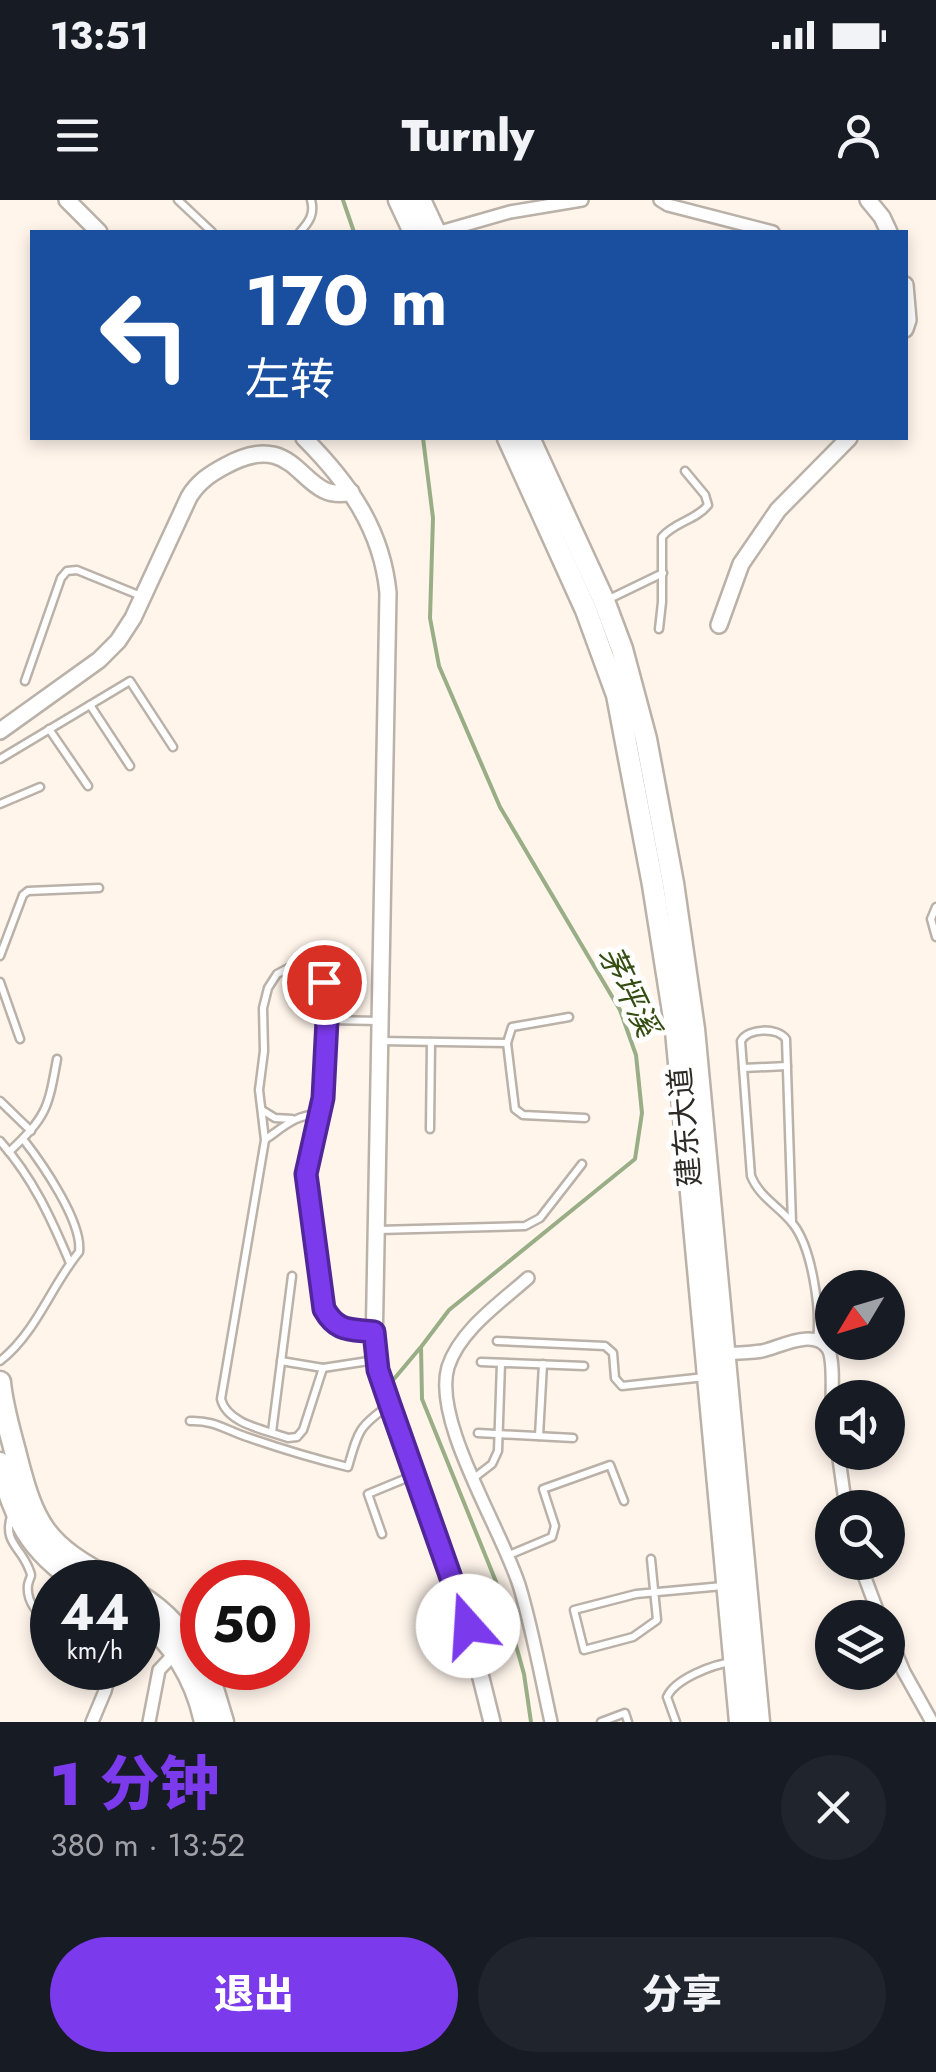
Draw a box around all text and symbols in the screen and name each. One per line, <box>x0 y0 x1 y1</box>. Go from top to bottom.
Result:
text: 13:51 <box>50 8 149 63</box>
text: Turnly <box>402 103 534 168</box>
icon: menu <box>50 108 105 163</box>
icon: person <box>831 108 886 163</box>
text: 170 m <box>245 250 448 351</box>
icon: left <box>80 270 210 400</box>
text: 左转 <box>245 347 335 412</box>
water label: 茅坪溪 <box>587 938 672 1047</box>
pin <box>282 940 367 1025</box>
icon: arrive <box>297 955 352 1010</box>
street label: 建东大道 <box>658 1065 711 1189</box>
north arrow <box>815 1270 905 1360</box>
map controls <box>815 1270 905 1690</box>
button: sound <box>815 1380 905 1470</box>
button: search <box>815 1490 905 1580</box>
speed limit sign: 50 <box>180 1560 310 1690</box>
position arrow <box>416 1574 520 1678</box>
text: 44 <box>60 1576 130 1649</box>
button: layers <box>815 1600 905 1690</box>
text: km/h <box>67 1632 123 1668</box>
text: 1 分钟 <box>50 1741 220 1828</box>
button: close <box>781 1755 886 1860</box>
text: 380 m · 13:52 <box>50 1822 245 1868</box>
button: 退出 <box>50 1937 458 2052</box>
button: 分享 <box>478 1937 886 2052</box>

